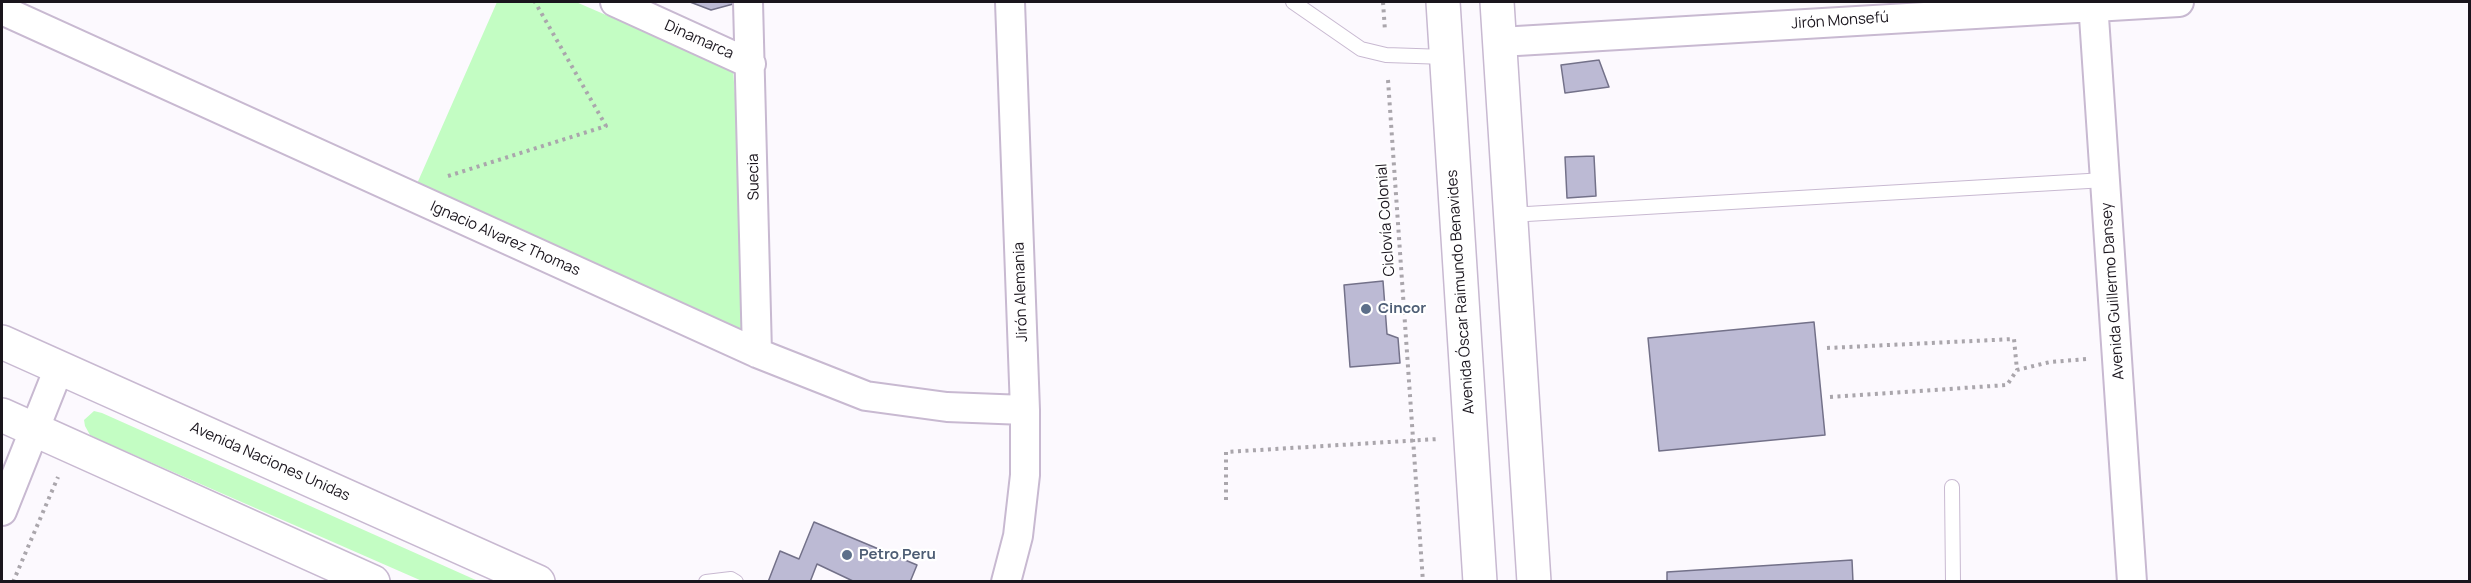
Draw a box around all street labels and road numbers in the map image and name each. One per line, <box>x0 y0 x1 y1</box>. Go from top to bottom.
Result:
street label: Jirón Monsefú <box>1791 9 1889 33</box>
street label: Dinamarca <box>662 17 736 63</box>
street label: Suecia <box>745 153 763 201</box>
street label: Ciclovía Colonial <box>1373 163 1399 277</box>
street label: Avenida Óscar Raimundo Benavides <box>1443 169 1479 415</box>
street label: Ignacio Alvarez Thomas <box>427 198 583 280</box>
street label: Avenida Guillermo Dansey <box>2098 202 2128 380</box>
street label: Jirón Alemania <box>1010 242 1032 342</box>
street label: Avenida Naciones Unidas <box>187 419 353 505</box>

